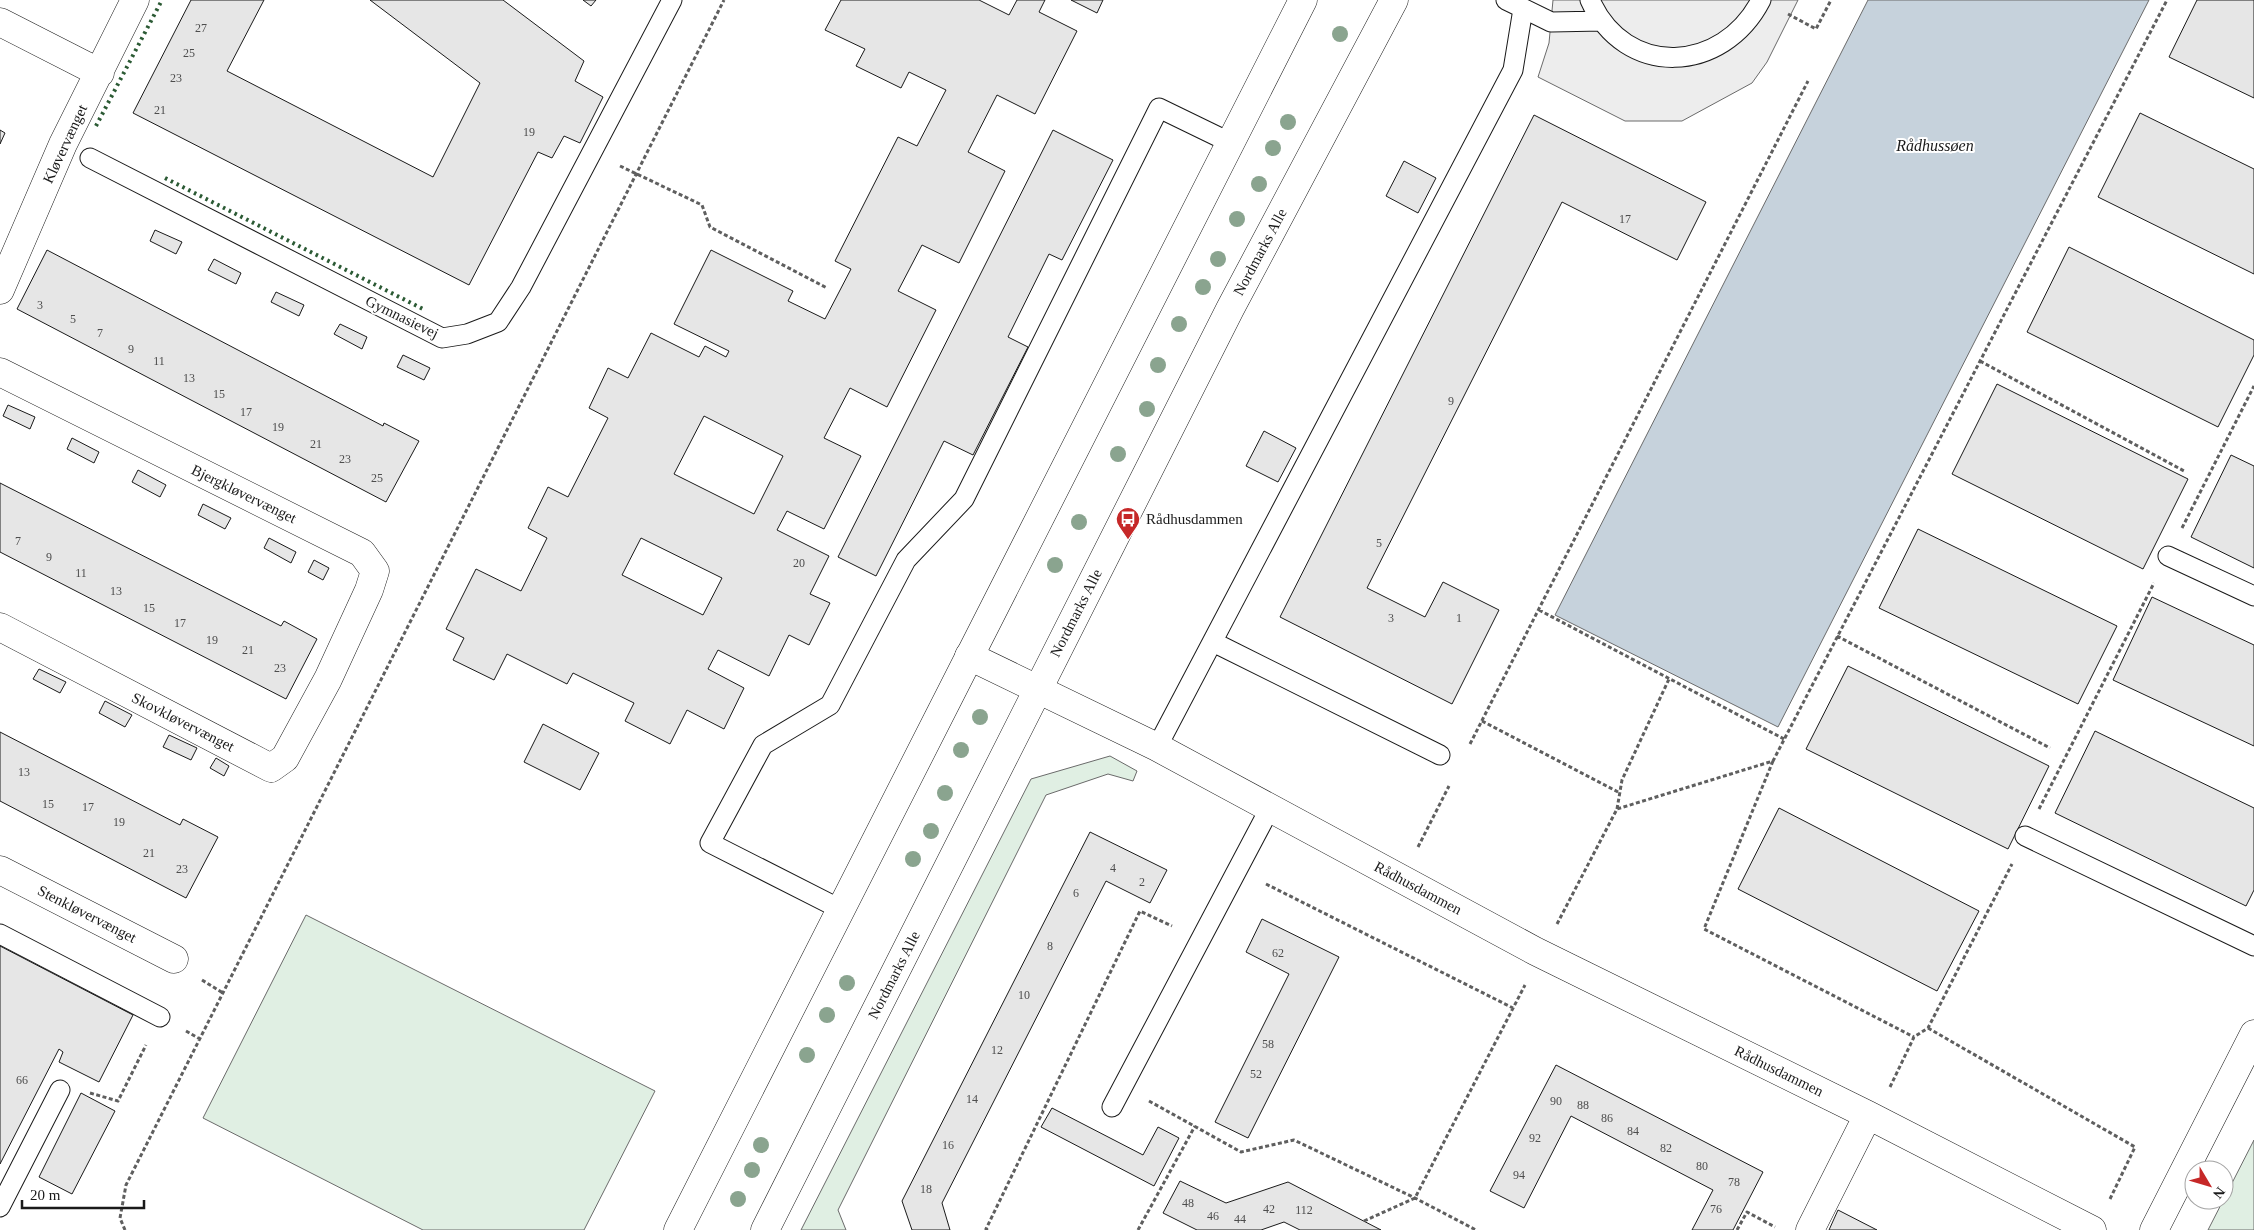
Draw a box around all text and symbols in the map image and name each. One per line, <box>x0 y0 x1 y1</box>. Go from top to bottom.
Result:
house number: 27 <box>195 21 207 35</box>
house number: 25 <box>183 46 195 60</box>
house number: 23 <box>170 71 182 85</box>
street label: Kløvervænget <box>40 101 91 186</box>
house number: 21 <box>154 103 166 117</box>
house number: 19 <box>523 125 535 139</box>
water label: Rådhussøen <box>1895 137 1974 154</box>
street label: Nordmarks Alle <box>1230 205 1290 298</box>
house number: 17 <box>1619 212 1631 226</box>
street label: Gymnasievej <box>363 292 441 342</box>
house number: 3 <box>37 298 43 312</box>
house number: 5 <box>70 312 76 326</box>
house number: 7 <box>97 326 103 340</box>
house number: 9 <box>128 342 134 356</box>
house number: 11 <box>153 354 165 368</box>
house number: 13 <box>183 371 195 385</box>
house number: 15 <box>213 387 225 401</box>
house number: 9 <box>1448 394 1454 408</box>
house number: 17 <box>240 405 252 419</box>
house number: 19 <box>272 420 284 434</box>
house number: 21 <box>310 437 322 451</box>
house number: 23 <box>339 452 351 466</box>
street label: Bjergkløvervænget <box>189 462 300 527</box>
house number: 25 <box>371 471 383 485</box>
bus stop icon: Rådhusdammen <box>1115 506 1141 540</box>
place label: Rådhusdammen <box>1146 511 1243 527</box>
house number: 7 <box>15 534 21 548</box>
house number: 5 <box>1376 536 1382 550</box>
house number: 9 <box>46 550 52 564</box>
house number: 20 <box>793 556 805 570</box>
house number: 11 <box>75 566 87 580</box>
street label: Nordmarks Alle <box>1047 566 1105 660</box>
house number: 13 <box>110 584 122 598</box>
house number: 15 <box>143 601 155 615</box>
house number: 3 <box>1388 611 1394 625</box>
house number: 1 <box>1456 611 1462 625</box>
house number: 17 <box>174 616 186 630</box>
house number: 19 <box>206 633 218 647</box>
house number: 21 <box>242 643 254 657</box>
house number: 23 <box>274 661 286 675</box>
street label: Skovkløvervænget <box>129 689 237 755</box>
house number: 13 <box>18 765 30 779</box>
house number: 15 <box>42 797 54 811</box>
house number: 17 <box>82 800 94 814</box>
house number: 19 <box>113 815 125 829</box>
house number: 21 <box>143 846 155 860</box>
street label: Rådhusdammen <box>1372 858 1465 918</box>
house number: 4 <box>1110 861 1116 875</box>
house number: 23 <box>176 862 188 876</box>
house number: 2 <box>1139 875 1145 889</box>
street label: Stenkløvervænget <box>35 882 140 946</box>
house number: 6 <box>1073 886 1079 900</box>
street label: Nordmarks Alle <box>865 928 923 1022</box>
house number: 8 <box>1047 939 1053 953</box>
house number: 62 <box>1272 946 1284 960</box>
house number: 10 <box>1018 988 1030 1002</box>
house number: 58 <box>1262 1037 1274 1051</box>
house number: 12 <box>991 1043 1003 1057</box>
street label: Rådhusdammen <box>1732 1043 1826 1100</box>
house number: 52 <box>1250 1067 1262 1081</box>
house number: 66 <box>16 1073 28 1087</box>
house number: 14 <box>966 1092 978 1106</box>
house number: 90 <box>1550 1094 1562 1108</box>
house number: 88 <box>1577 1098 1589 1112</box>
house number: 86 <box>1601 1111 1613 1125</box>
house number: 84 <box>1627 1124 1639 1138</box>
house number: 92 <box>1529 1131 1541 1145</box>
house number: 16 <box>942 1138 954 1152</box>
house number: 82 <box>1660 1141 1672 1155</box>
house number: 80 <box>1696 1159 1708 1173</box>
north arrow <box>2184 1160 2234 1210</box>
house number: 94 <box>1513 1168 1525 1182</box>
house number: 78 <box>1728 1175 1740 1189</box>
scale bar <box>22 1178 145 1210</box>
house number: 18 <box>920 1182 932 1196</box>
text: N <box>2210 1184 2228 1201</box>
text: 20 m <box>30 1187 61 1203</box>
house number: 48 <box>1182 1196 1194 1210</box>
house number: 42 <box>1263 1202 1275 1216</box>
house number: 76 <box>1710 1202 1722 1216</box>
house number: 112 <box>1295 1203 1313 1217</box>
house number: 46 <box>1207 1209 1219 1223</box>
house number: 44 <box>1234 1212 1246 1226</box>

